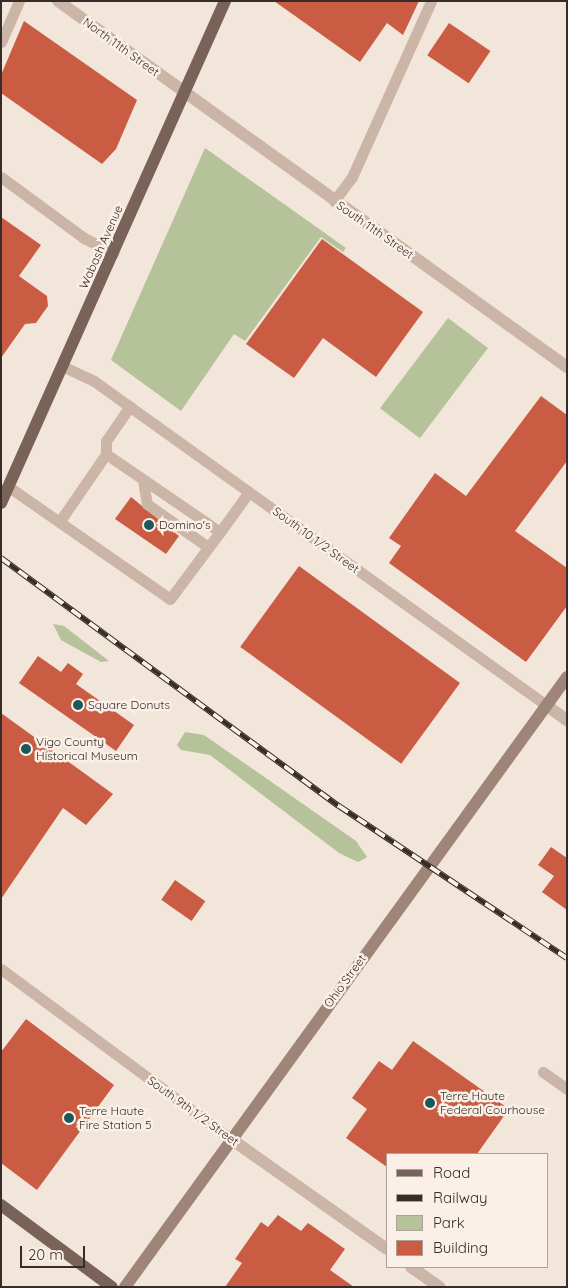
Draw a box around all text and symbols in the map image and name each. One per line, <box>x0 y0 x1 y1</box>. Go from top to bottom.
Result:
street label: North 11th Street <box>80 15 162 79</box>
street label: South 11th Street <box>334 198 416 262</box>
street label: Wabash Avenue <box>76 203 126 291</box>
street label: South 10 1/2 Street <box>270 504 362 576</box>
place label: Domino's <box>159 518 211 532</box>
marker: Domino's <box>143 519 155 531</box>
place label: Square Donuts <box>88 698 170 712</box>
marker: Square Donuts <box>72 699 84 711</box>
place label: Vigo County Historical Museum <box>36 735 138 763</box>
marker: Vigo County Historical Museum <box>20 743 32 755</box>
street label: Ohio Street <box>321 952 369 1010</box>
street label: South 9th 1/2 Street <box>145 1073 241 1149</box>
place label: Terre Haute Federal Courhouse <box>440 1089 545 1117</box>
marker: Terre Haute Federal Courhouse <box>424 1097 436 1109</box>
place label: Terre Haute Fire Station 5 <box>79 1104 151 1132</box>
marker: Terre Haute Fire Station 5 <box>63 1112 75 1124</box>
legend <box>386 1153 548 1268</box>
text: Road <box>433 1163 470 1182</box>
text: Railway <box>433 1188 488 1207</box>
text: Park <box>433 1213 465 1232</box>
scale bar <box>22 1236 88 1268</box>
text: Building <box>433 1238 488 1257</box>
text: 20 m <box>28 1245 63 1264</box>

